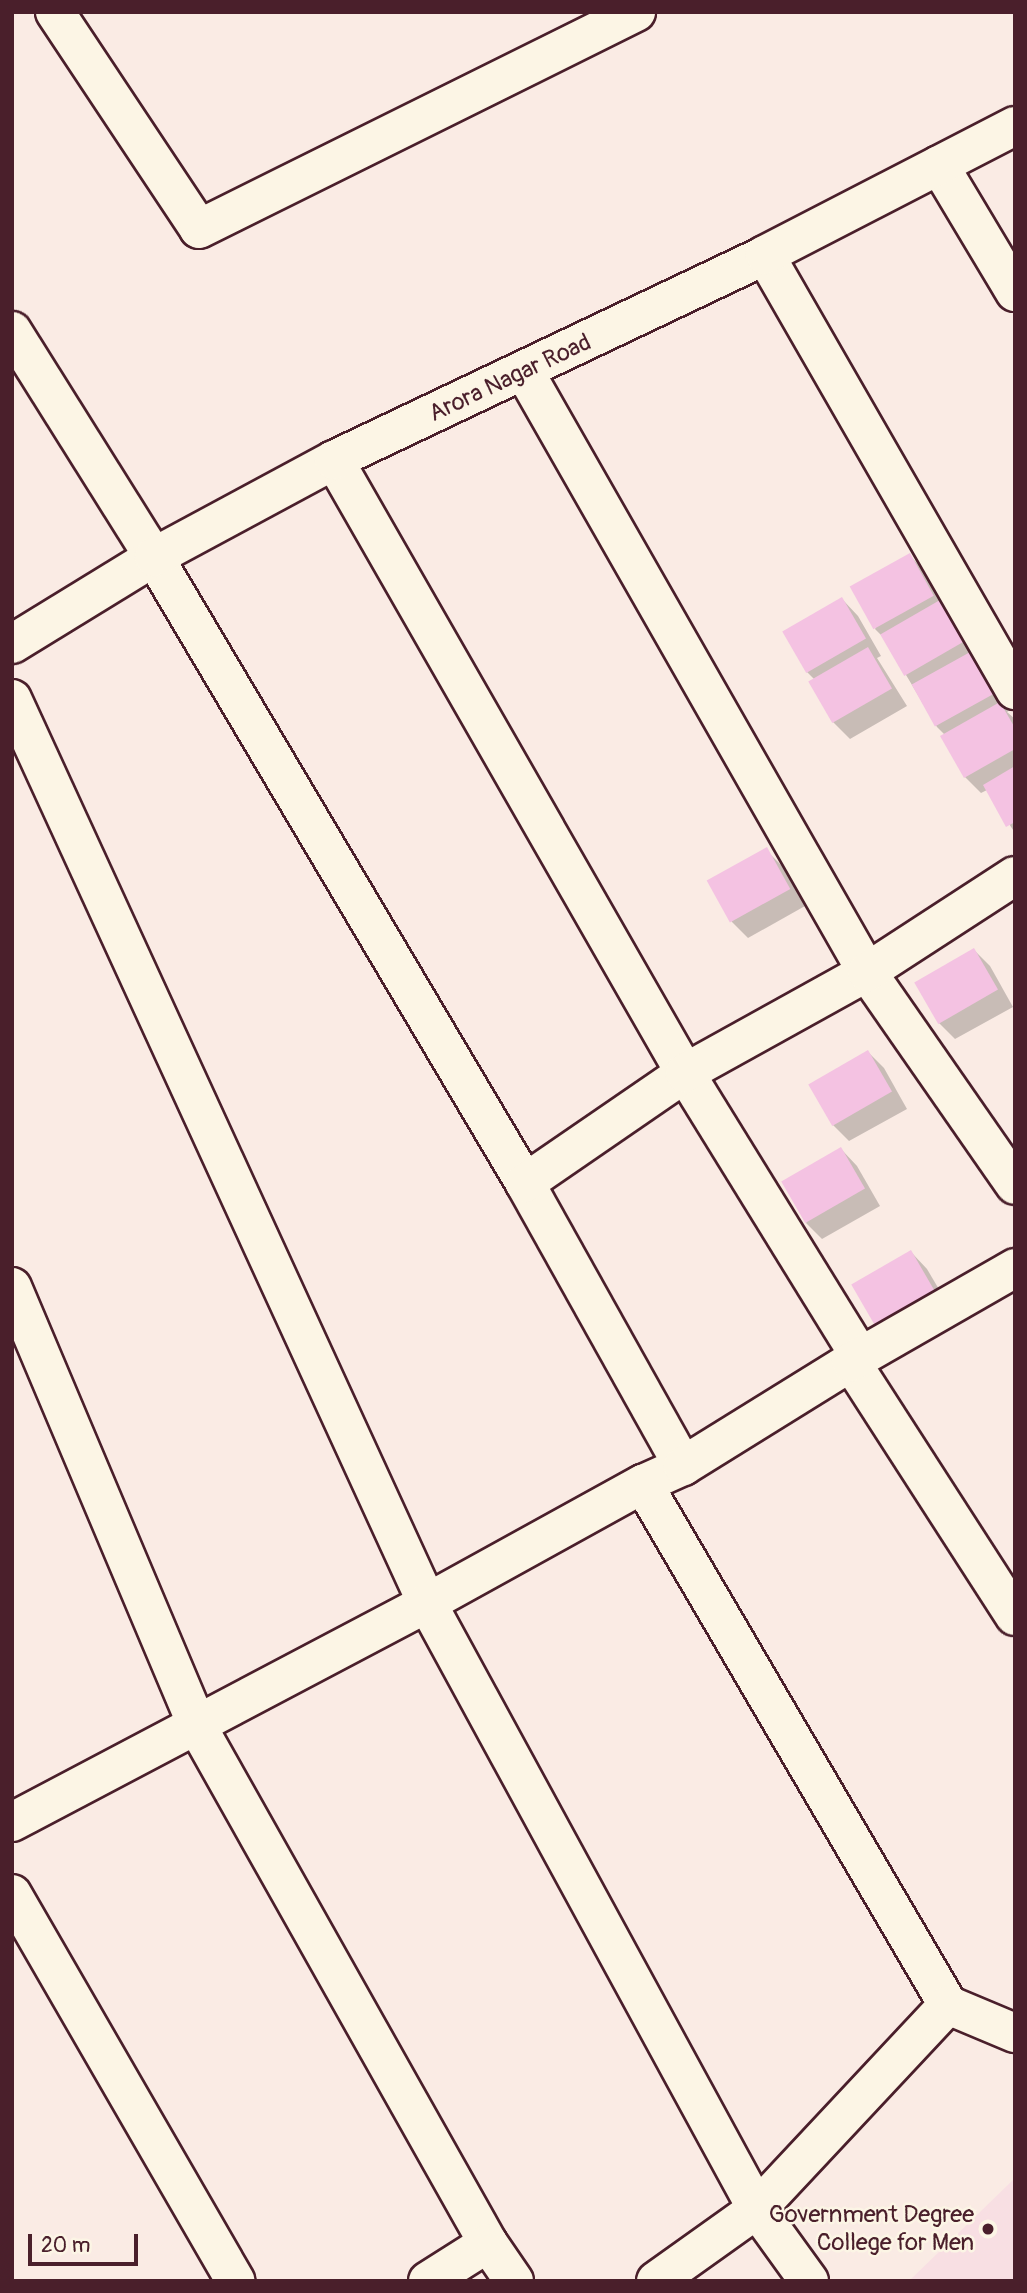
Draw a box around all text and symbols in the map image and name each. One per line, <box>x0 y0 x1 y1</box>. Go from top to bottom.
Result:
street label: Arora Nagar Road <box>424 328 596 428</box>
place label: Government Degree College for Men <box>769 2201 974 2257</box>
scale bar <box>32 2220 142 2264</box>
marker: Government Degree College for Men <box>980 2221 996 2237</box>
text: 20 m <box>41 2232 90 2259</box>

